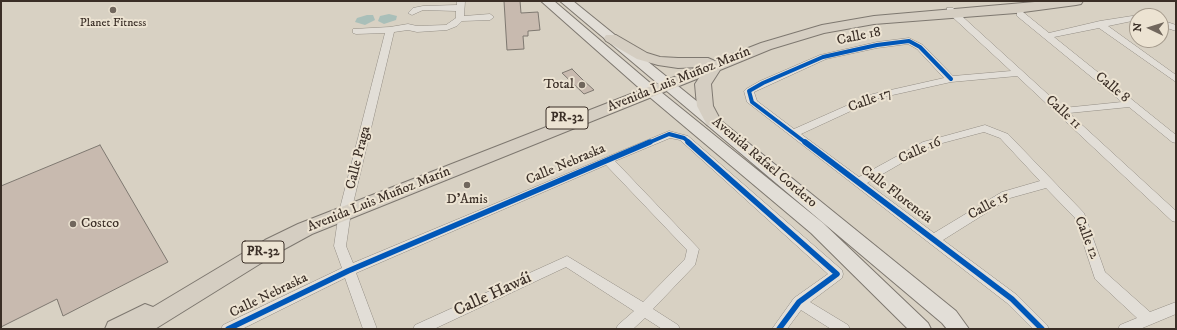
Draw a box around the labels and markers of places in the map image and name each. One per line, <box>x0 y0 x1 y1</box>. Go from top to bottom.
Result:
marker: Planet Fitness <box>108 5 118 15</box>
place label: Planet Fitness <box>80 17 146 31</box>
place label: Total <box>543 77 574 93</box>
marker: Total <box>577 80 587 90</box>
marker: D'Amis <box>462 180 472 190</box>
place label: D'Amis <box>446 192 488 208</box>
place label: Costco <box>81 216 119 232</box>
marker: Costco <box>68 219 78 229</box>

